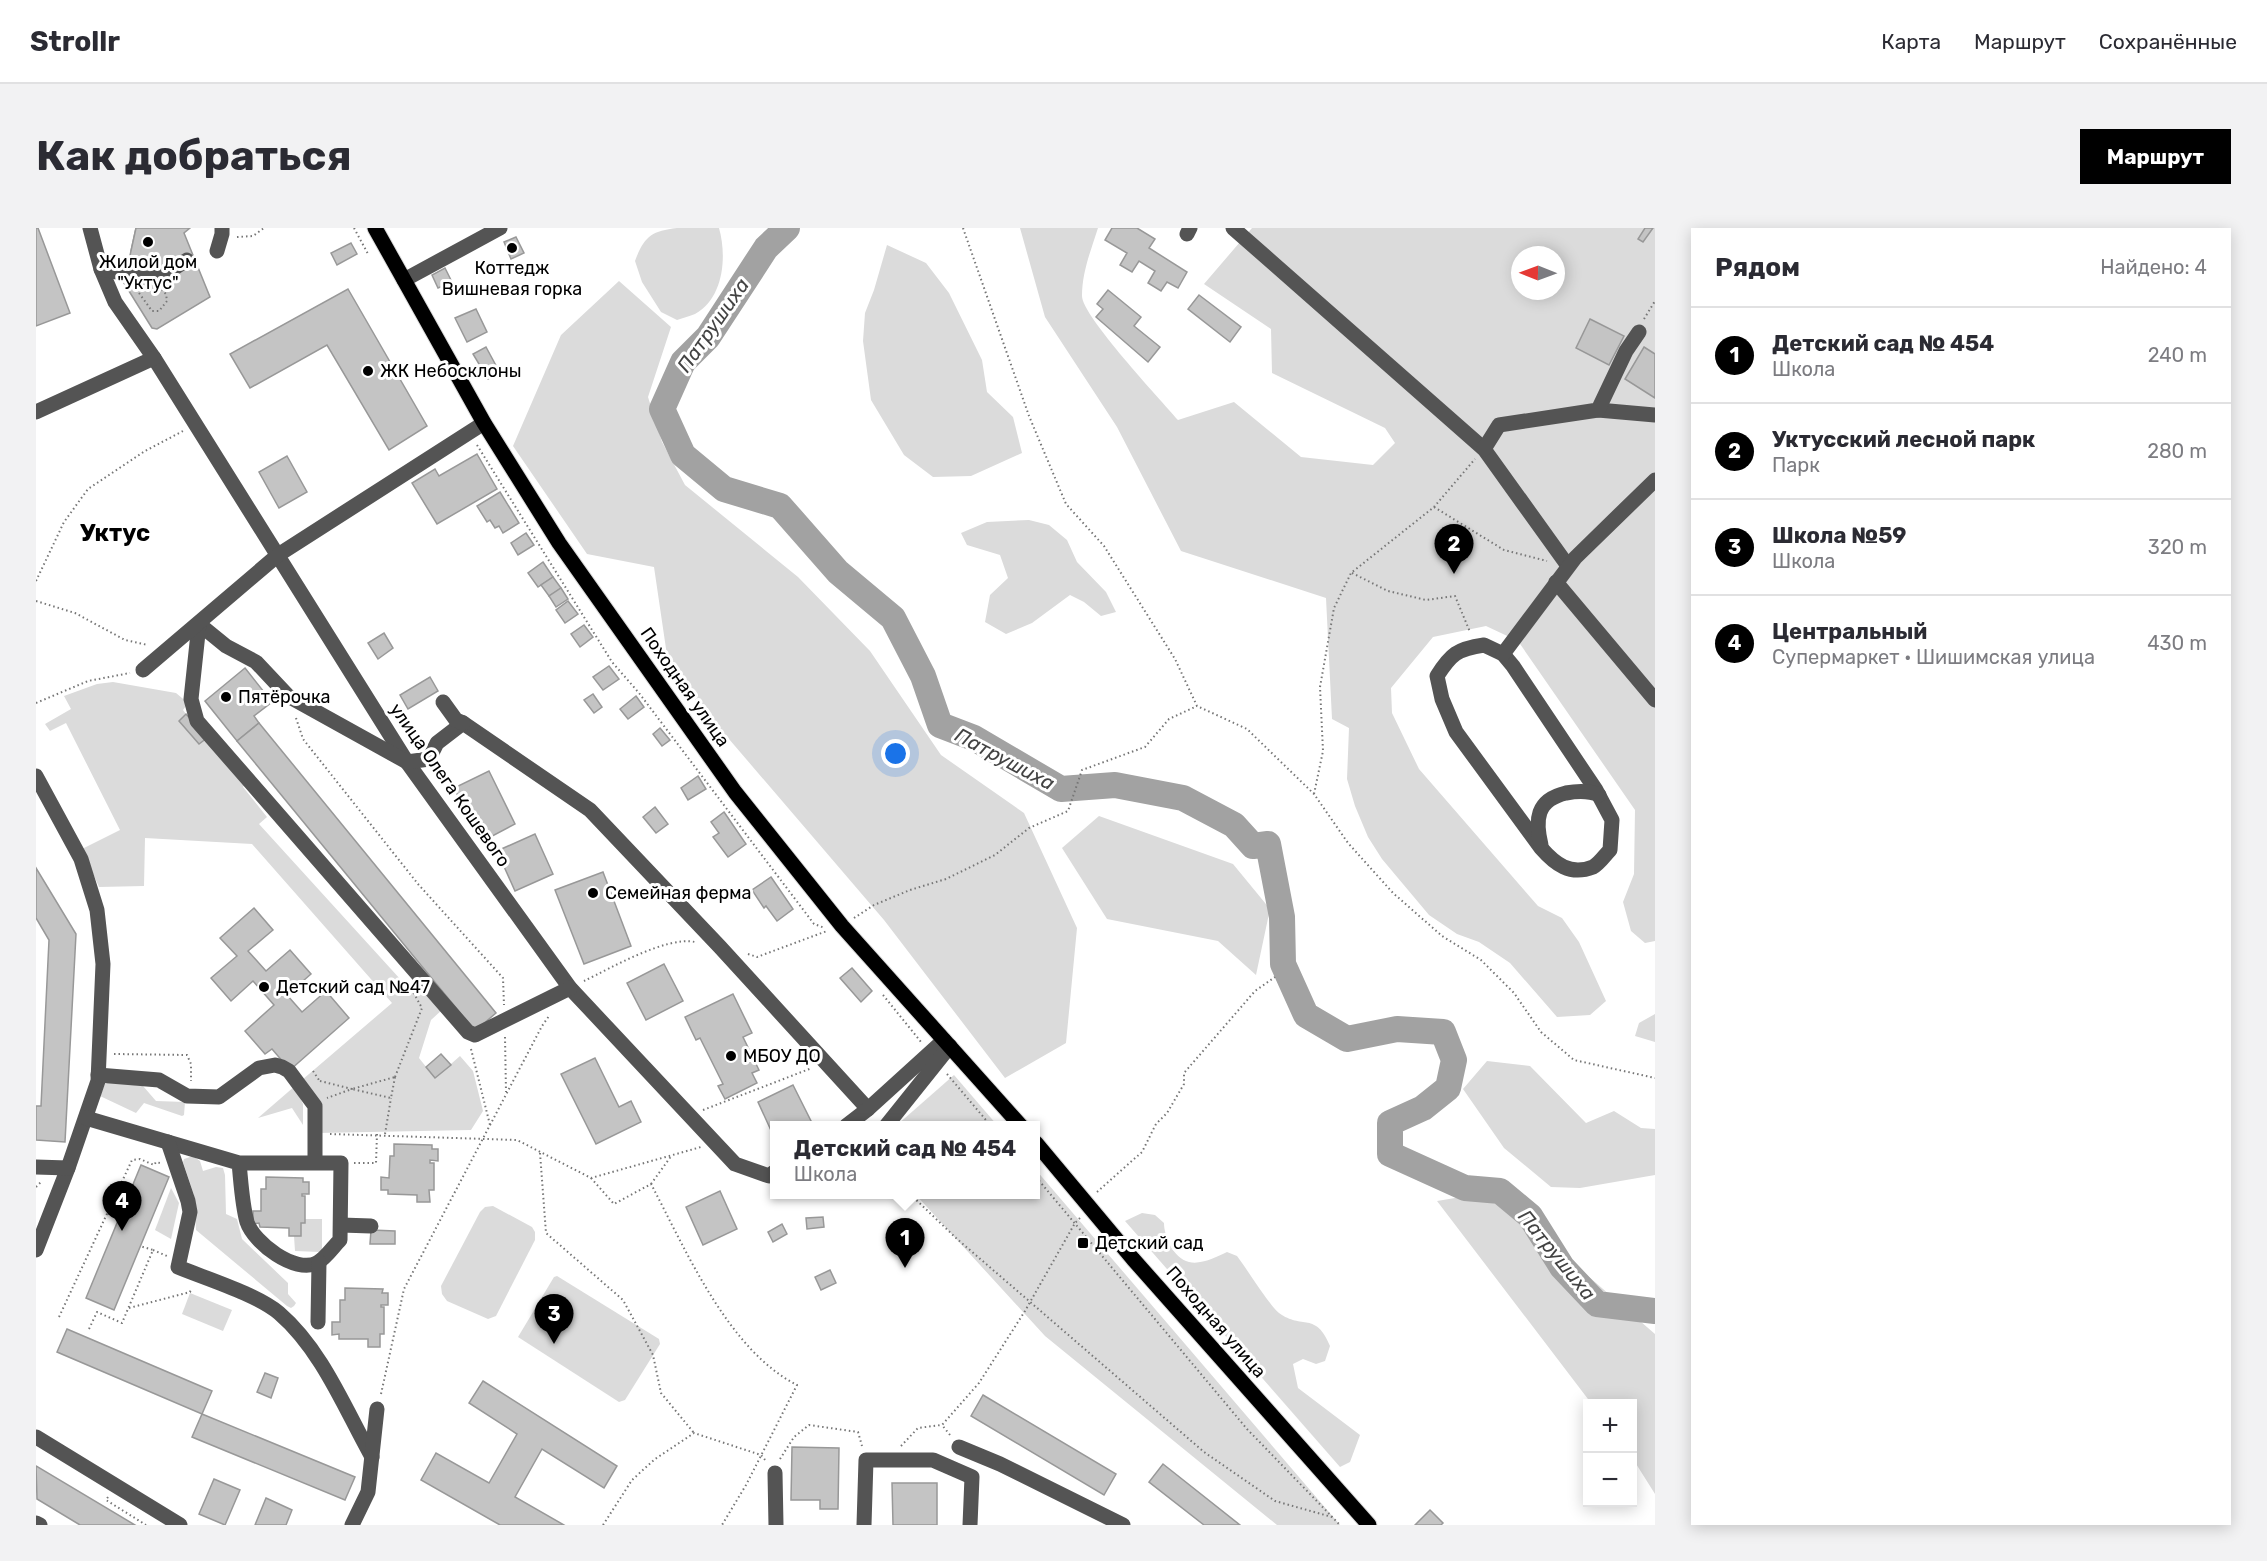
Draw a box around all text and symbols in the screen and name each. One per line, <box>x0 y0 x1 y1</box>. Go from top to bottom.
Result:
text: Strollr <box>30 25 120 58</box>
text: Карта <box>1881 29 1941 54</box>
text: Маршрут <box>1974 29 2066 54</box>
text: Сохранённые <box>2099 29 2237 54</box>
button: Маршрут <box>2080 129 2231 184</box>
text: Как добраться <box>36 131 352 181</box>
marker: Жилой дом "Уктус" <box>141 235 155 249</box>
marker: Коттедж Вишневая горка <box>505 241 519 255</box>
north arrow <box>1511 246 1565 300</box>
place label: Жилой дом "Уктус" <box>99 251 197 294</box>
text: Рядом <box>1715 252 1800 283</box>
text: Найдено: 4 <box>2100 255 2207 279</box>
place label: Коттедж Вишневая горка <box>442 257 582 300</box>
water label: Патрушиха <box>672 273 754 377</box>
text: Детский сад № 454 <box>1772 330 1994 357</box>
text: 1 <box>1730 343 1739 367</box>
text: 240 m <box>2148 343 2207 367</box>
text: Школа <box>1772 357 1835 381</box>
place label: ЖК Небосклоны <box>380 360 522 382</box>
marker: ЖК Небосклоны <box>361 364 375 378</box>
text: Уктусский лесной парк <box>1772 426 2035 453</box>
text: 2 <box>1728 439 1741 463</box>
text: 280 m <box>2147 439 2207 463</box>
text: Парк <box>1772 453 1820 477</box>
district label: Уктус <box>80 519 150 547</box>
text: Школа №59 <box>1772 522 1906 549</box>
pin: 2 <box>1434 524 1474 574</box>
text: 3 <box>1728 535 1741 559</box>
text: 320 m <box>2148 535 2207 559</box>
text: Школа <box>1772 549 1835 573</box>
text: Центральный <box>1772 618 1927 645</box>
street label: Походная улица <box>636 623 734 751</box>
text: 4 <box>1728 631 1741 655</box>
text: 430 m <box>2147 631 2207 655</box>
text: Супермаркет · Шишимская улица <box>1772 645 2095 669</box>
place label: Пятёрочка <box>238 686 331 708</box>
marker: Пятёрочка <box>219 690 233 704</box>
street label: улица Олега Кошевого <box>385 699 515 871</box>
water label: Патрушиха <box>951 723 1059 795</box>
your location <box>881 739 910 768</box>
place label: Семейная ферма <box>605 882 751 904</box>
marker: Семейная ферма <box>586 886 600 900</box>
place label: Детский сад №47 <box>276 976 430 998</box>
marker: Детский сад №47 <box>257 980 271 994</box>
place label: МБОУ ДО <box>743 1045 821 1067</box>
marker: МБОУ ДО <box>724 1049 738 1063</box>
popup <box>770 1121 1040 1199</box>
text: Детский сад № 454 <box>794 1135 1016 1162</box>
text: Школа <box>794 1162 857 1186</box>
pin: 4 <box>102 1182 142 1231</box>
water label: Патрушиха <box>1513 1205 1601 1305</box>
pin: 1 <box>886 1218 924 1268</box>
place label: Детский сад <box>1095 1232 1204 1254</box>
marker: Детский сад <box>1076 1236 1090 1250</box>
street label: Походная улица <box>1161 1262 1271 1382</box>
pin: 3 <box>534 1294 574 1344</box>
map controls <box>1583 1399 1637 1507</box>
button: + <box>1583 1399 1637 1453</box>
button: − <box>1583 1453 1637 1507</box>

